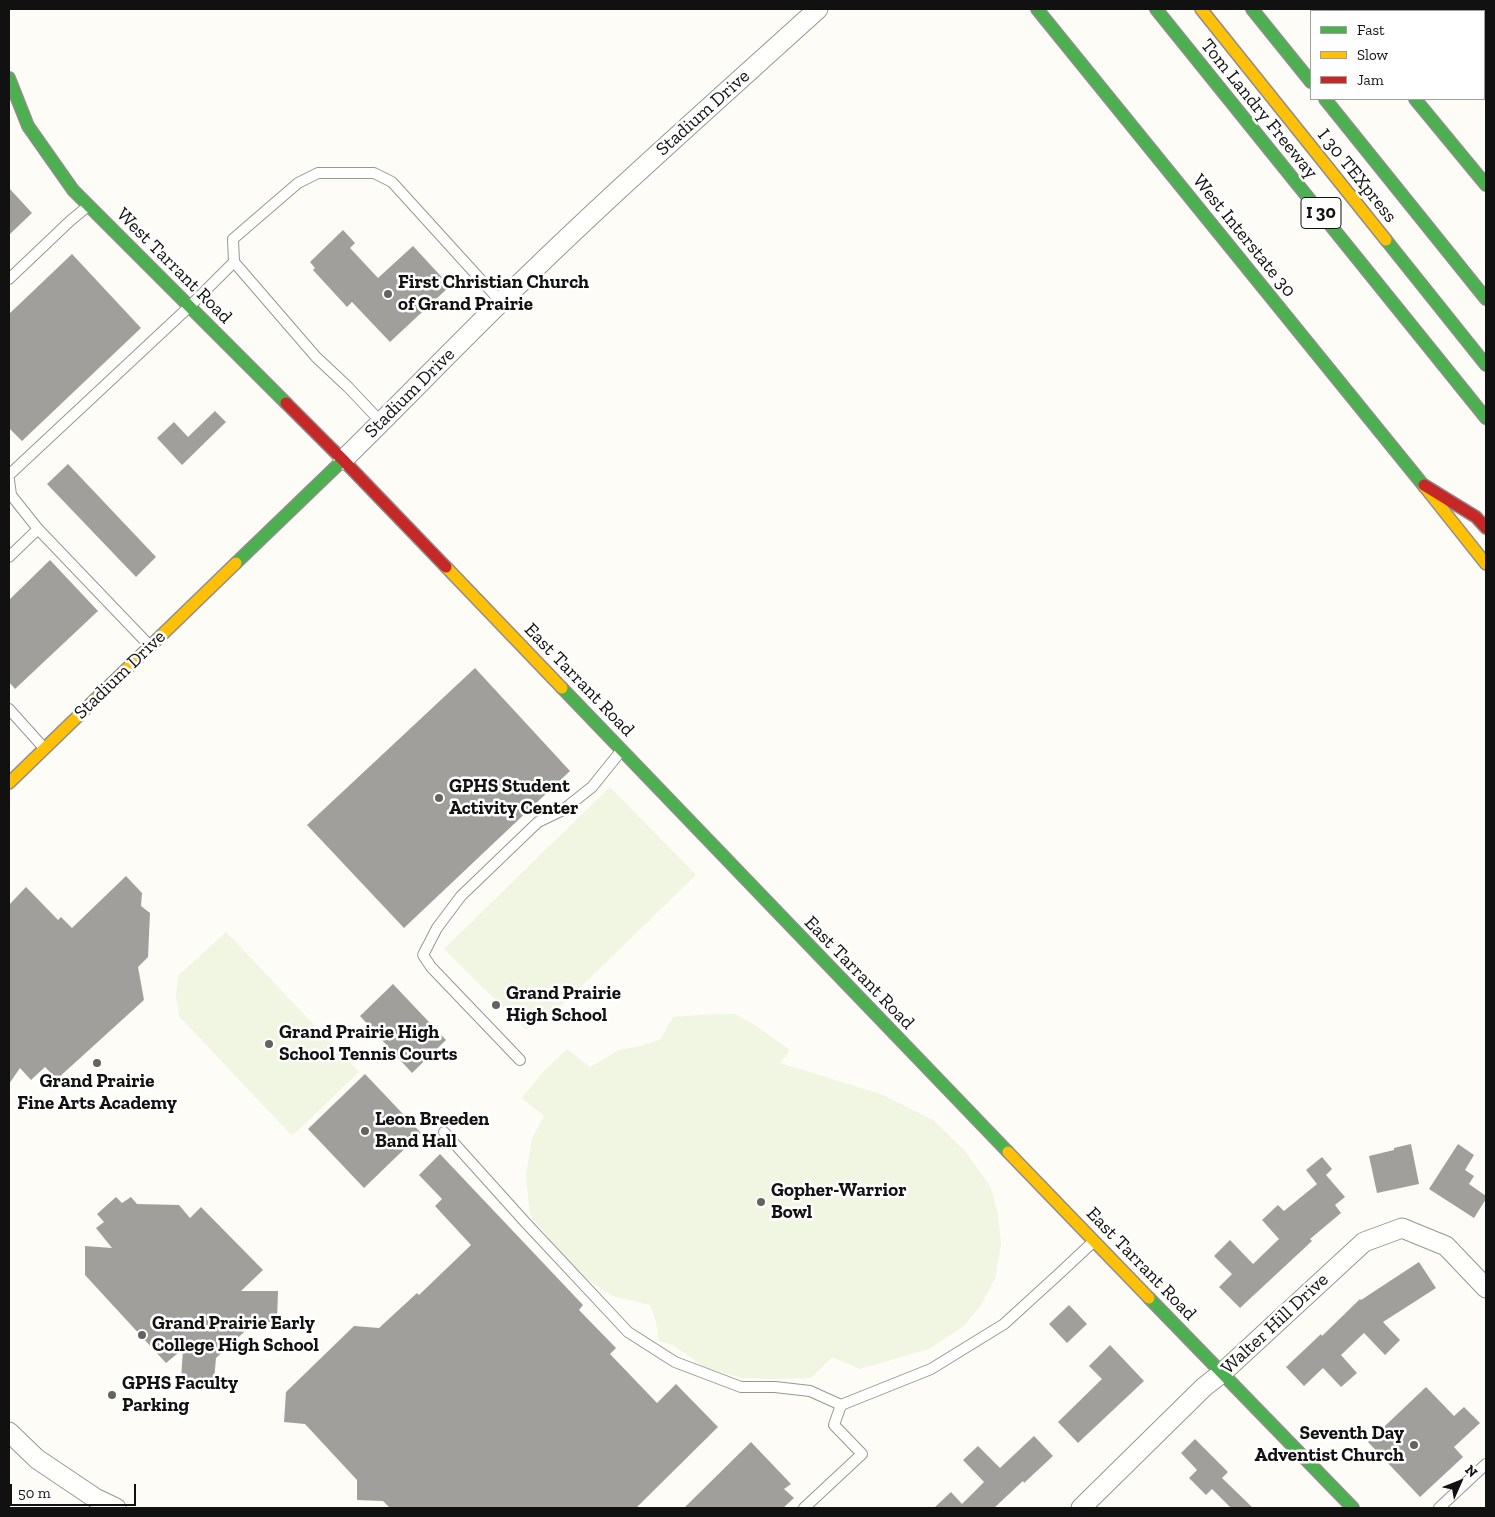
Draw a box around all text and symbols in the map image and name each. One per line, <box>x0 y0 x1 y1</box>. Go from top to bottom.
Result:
legend <box>1310 10 1485 100</box>
text: Fast <box>1357 21 1385 39</box>
street label: Tom Landry Freeway <box>1196 35 1322 183</box>
text: Slow <box>1357 46 1388 64</box>
street label: Stadium Drive <box>651 65 755 161</box>
text: Jam <box>1357 71 1384 89</box>
street label: I 30 TEXpress <box>1312 125 1402 227</box>
street label: West Interstate 30 <box>1187 170 1301 302</box>
road number: I 30 <box>1301 198 1341 228</box>
street label: West Tarrant Road <box>111 203 237 329</box>
place label: First Christian Church of Grand Prairie <box>398 272 589 316</box>
marker: First Christian Church of Grand Prairie <box>382 288 394 300</box>
street label: Stadium Drive <box>360 343 460 443</box>
street label: East Tarrant Road <box>519 619 639 741</box>
street label: Stadium Drive <box>70 626 170 724</box>
place label: GPHS Student Activity Center <box>449 776 578 820</box>
marker: GPHS Student Activity Center <box>433 792 445 804</box>
street label: East Tarrant Road <box>799 912 919 1034</box>
place label: Grand Prairie High School <box>506 983 621 1027</box>
marker: Grand Prairie High School <box>490 999 502 1011</box>
place label: Grand Prairie High School Tennis Courts <box>279 1022 458 1066</box>
marker: Grand Prairie High School Tennis Courts <box>263 1038 275 1050</box>
marker: Grand Prairie Fine Arts Academy <box>91 1057 103 1069</box>
place label: Grand Prairie Fine Arts Academy <box>17 1071 177 1115</box>
place label: Leon Breeden Band Hall <box>375 1109 489 1153</box>
marker: Leon Breeden Band Hall <box>359 1125 371 1137</box>
place label: Gopher-Warrior Bowl <box>771 1180 907 1224</box>
marker: Gopher-Warrior Bowl <box>755 1196 767 1208</box>
street label: East Tarrant Road <box>1081 1203 1201 1325</box>
street label: Walter Hill Drive <box>1217 1269 1333 1379</box>
place label: Grand Prairie Early College High School <box>152 1313 319 1357</box>
marker: Grand Prairie Early College High School <box>136 1329 148 1341</box>
place label: GPHS Faculty Parking <box>122 1373 238 1417</box>
marker: GPHS Faculty Parking <box>106 1389 118 1401</box>
place label: Seventh Day Adventist Church <box>1255 1423 1404 1467</box>
marker: Seventh Day Adventist Church <box>1408 1439 1420 1451</box>
north arrow <box>1435 1457 1485 1507</box>
text: N <box>1461 1461 1481 1481</box>
scale bar <box>12 1474 139 1506</box>
text: 50 m <box>18 1484 51 1502</box>

